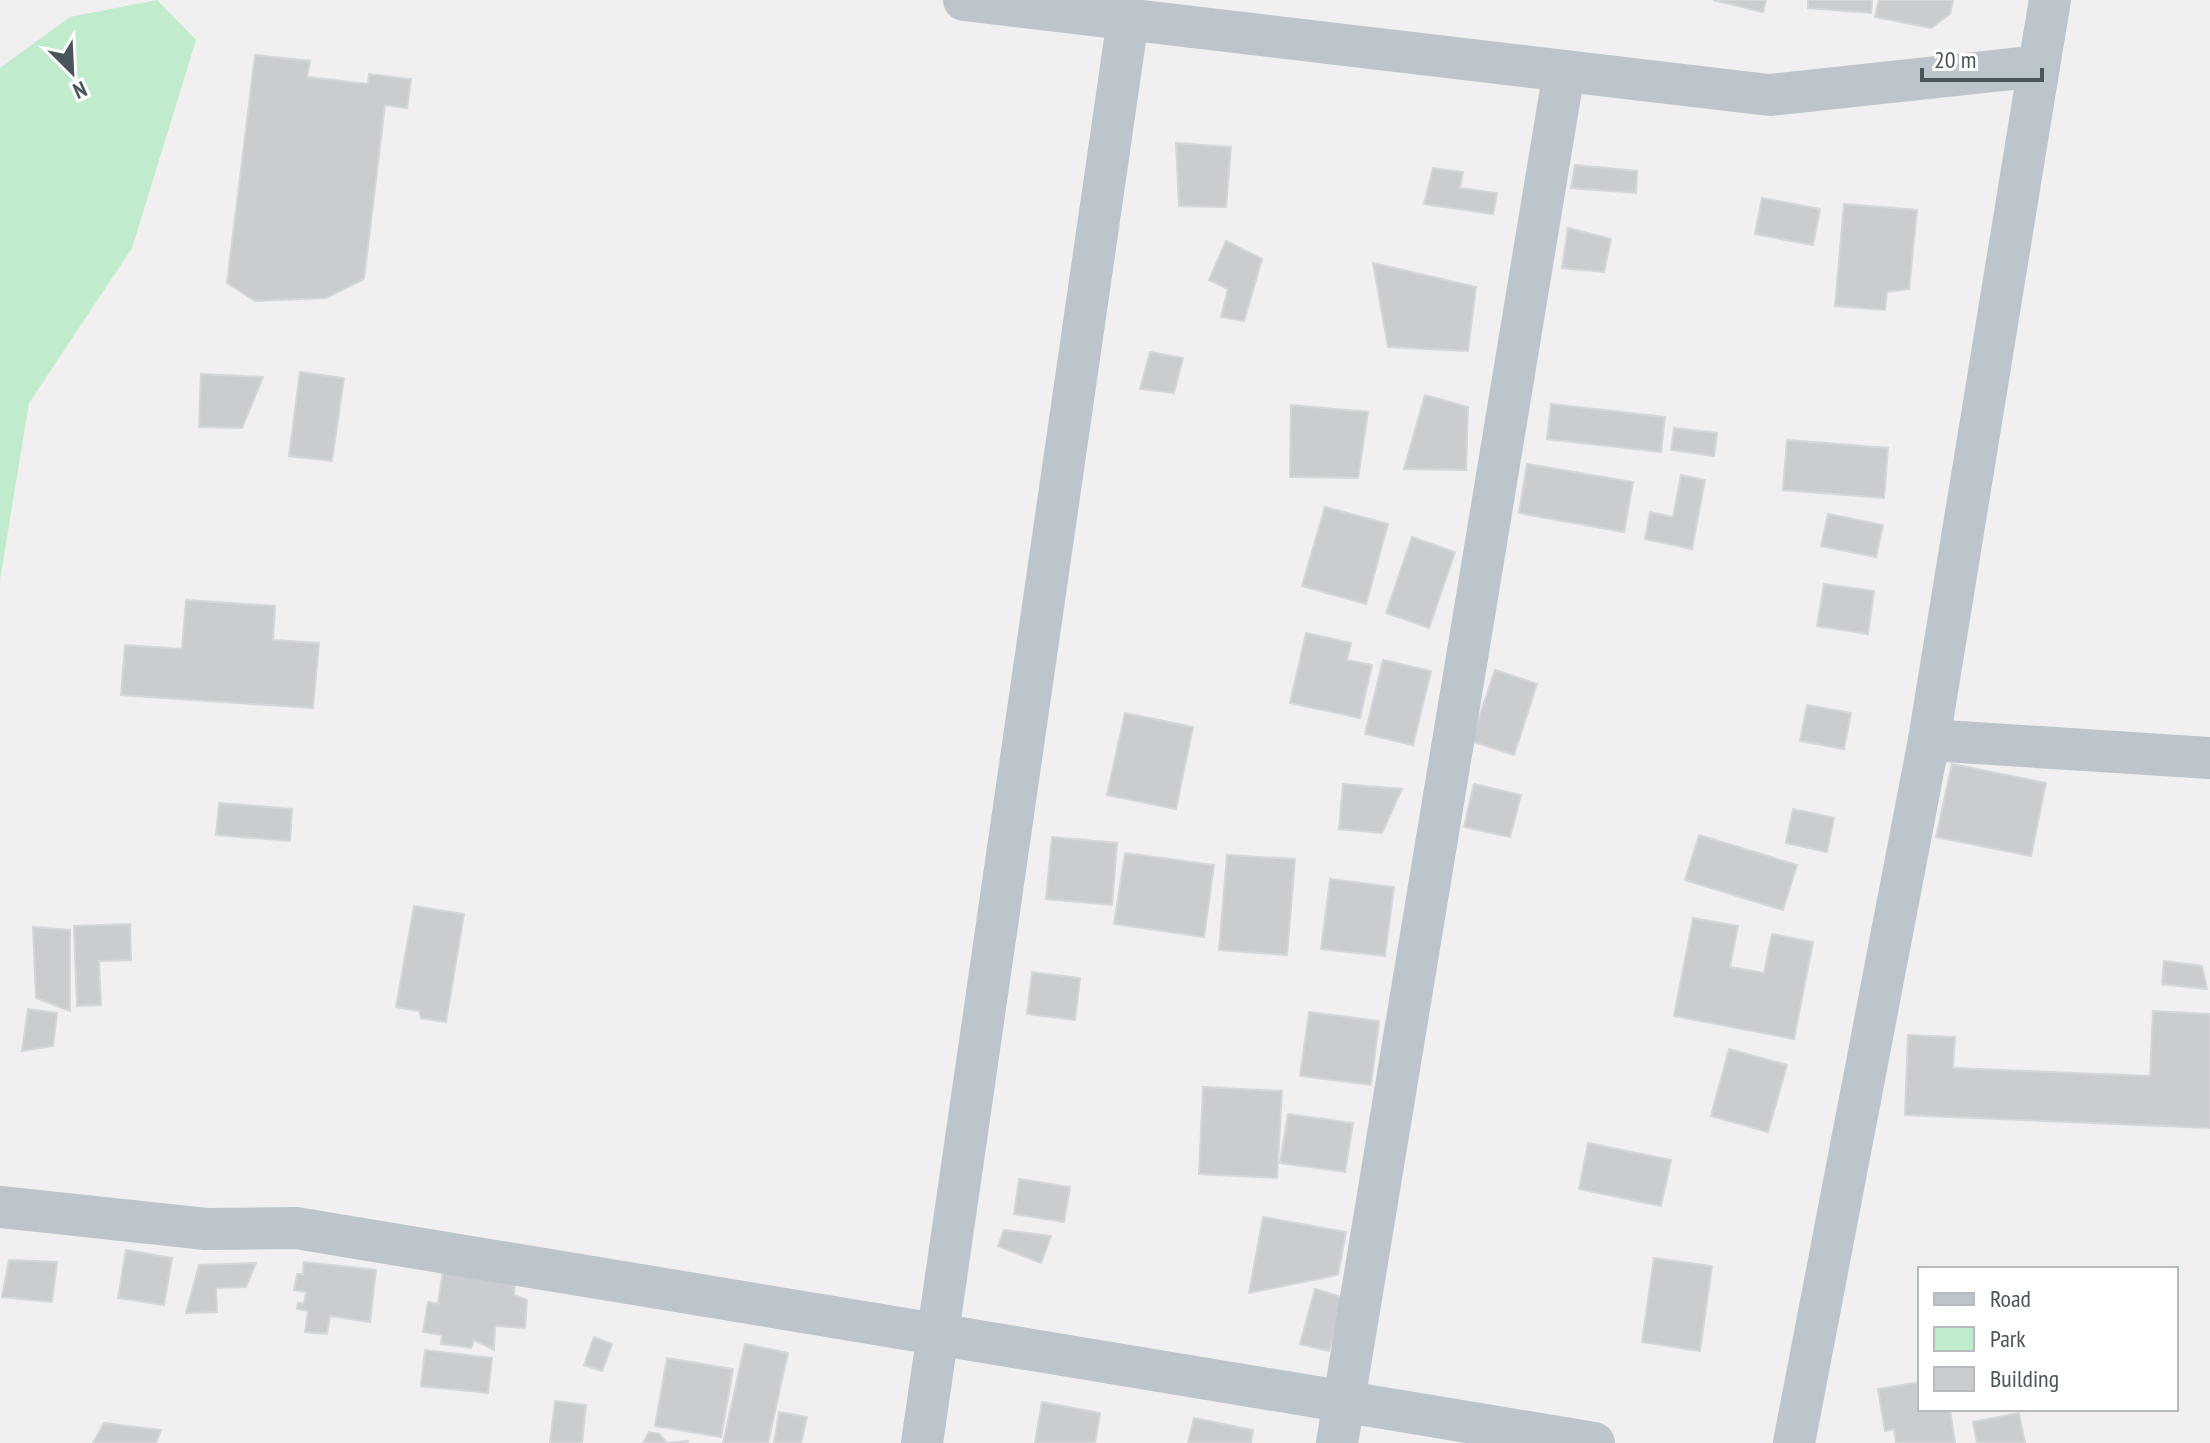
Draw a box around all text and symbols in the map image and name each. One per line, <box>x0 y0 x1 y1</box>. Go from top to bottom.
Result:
north arrow <box>32 32 112 112</box>
scale bar <box>1922 32 2042 82</box>
text: 20 m <box>1934 44 1976 75</box>
text: N <box>69 75 91 105</box>
legend <box>1918 1267 2178 1411</box>
text: Road <box>1990 1283 2031 1314</box>
text: Park <box>1990 1323 2026 1354</box>
text: Building <box>1990 1363 2059 1394</box>

